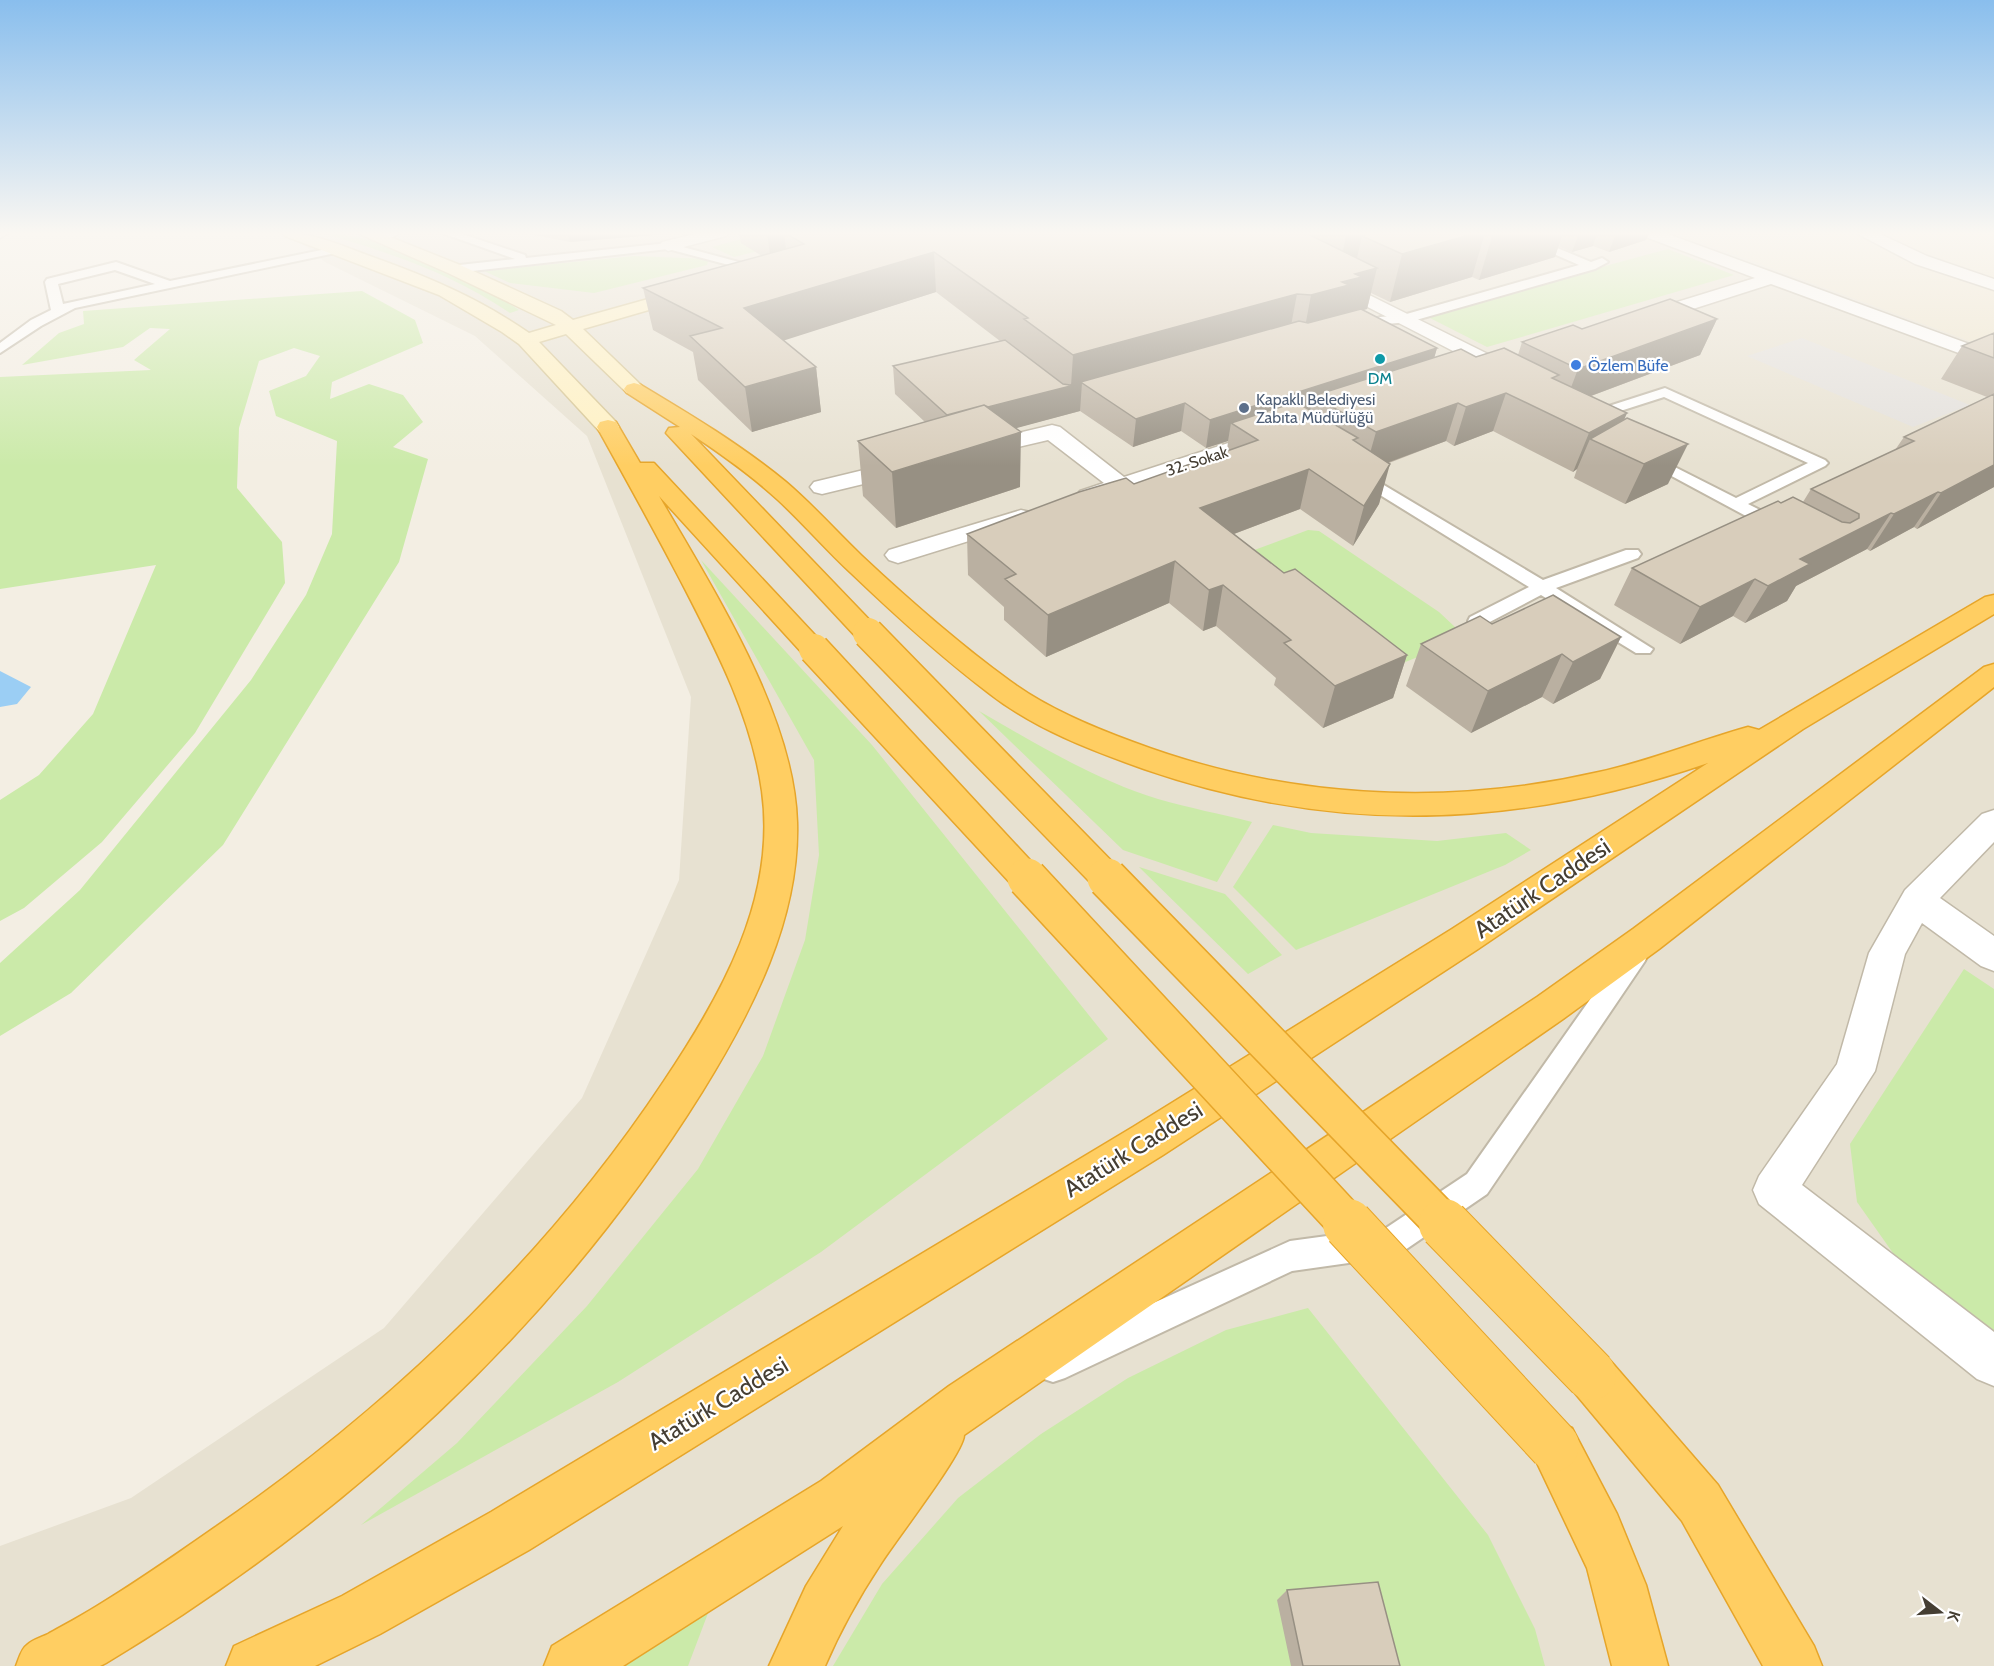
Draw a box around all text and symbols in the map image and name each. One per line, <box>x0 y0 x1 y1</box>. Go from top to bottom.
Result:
marker: DM <box>1373 352 1387 366</box>
place label: Özlem Büfe <box>1588 356 1668 375</box>
marker: Özlem Büfe <box>1569 358 1583 372</box>
place label: DM <box>1368 369 1392 388</box>
place label: Kapaklı Belediyesi Zabıta Müdürlüğü <box>1256 390 1375 427</box>
marker: Kapaklı Belediyesi Zabıta Müdürlüğü <box>1237 401 1251 415</box>
street label: 32. Sokak <box>1164 442 1231 480</box>
street label: Atatürk Caddesi <box>1468 832 1616 944</box>
street label: Atatürk Caddesi <box>1058 1095 1208 1203</box>
street label: Atatürk Caddesi <box>643 1350 793 1456</box>
north arrow <box>1910 1582 1970 1642</box>
text: K <box>1943 1609 1964 1624</box>

